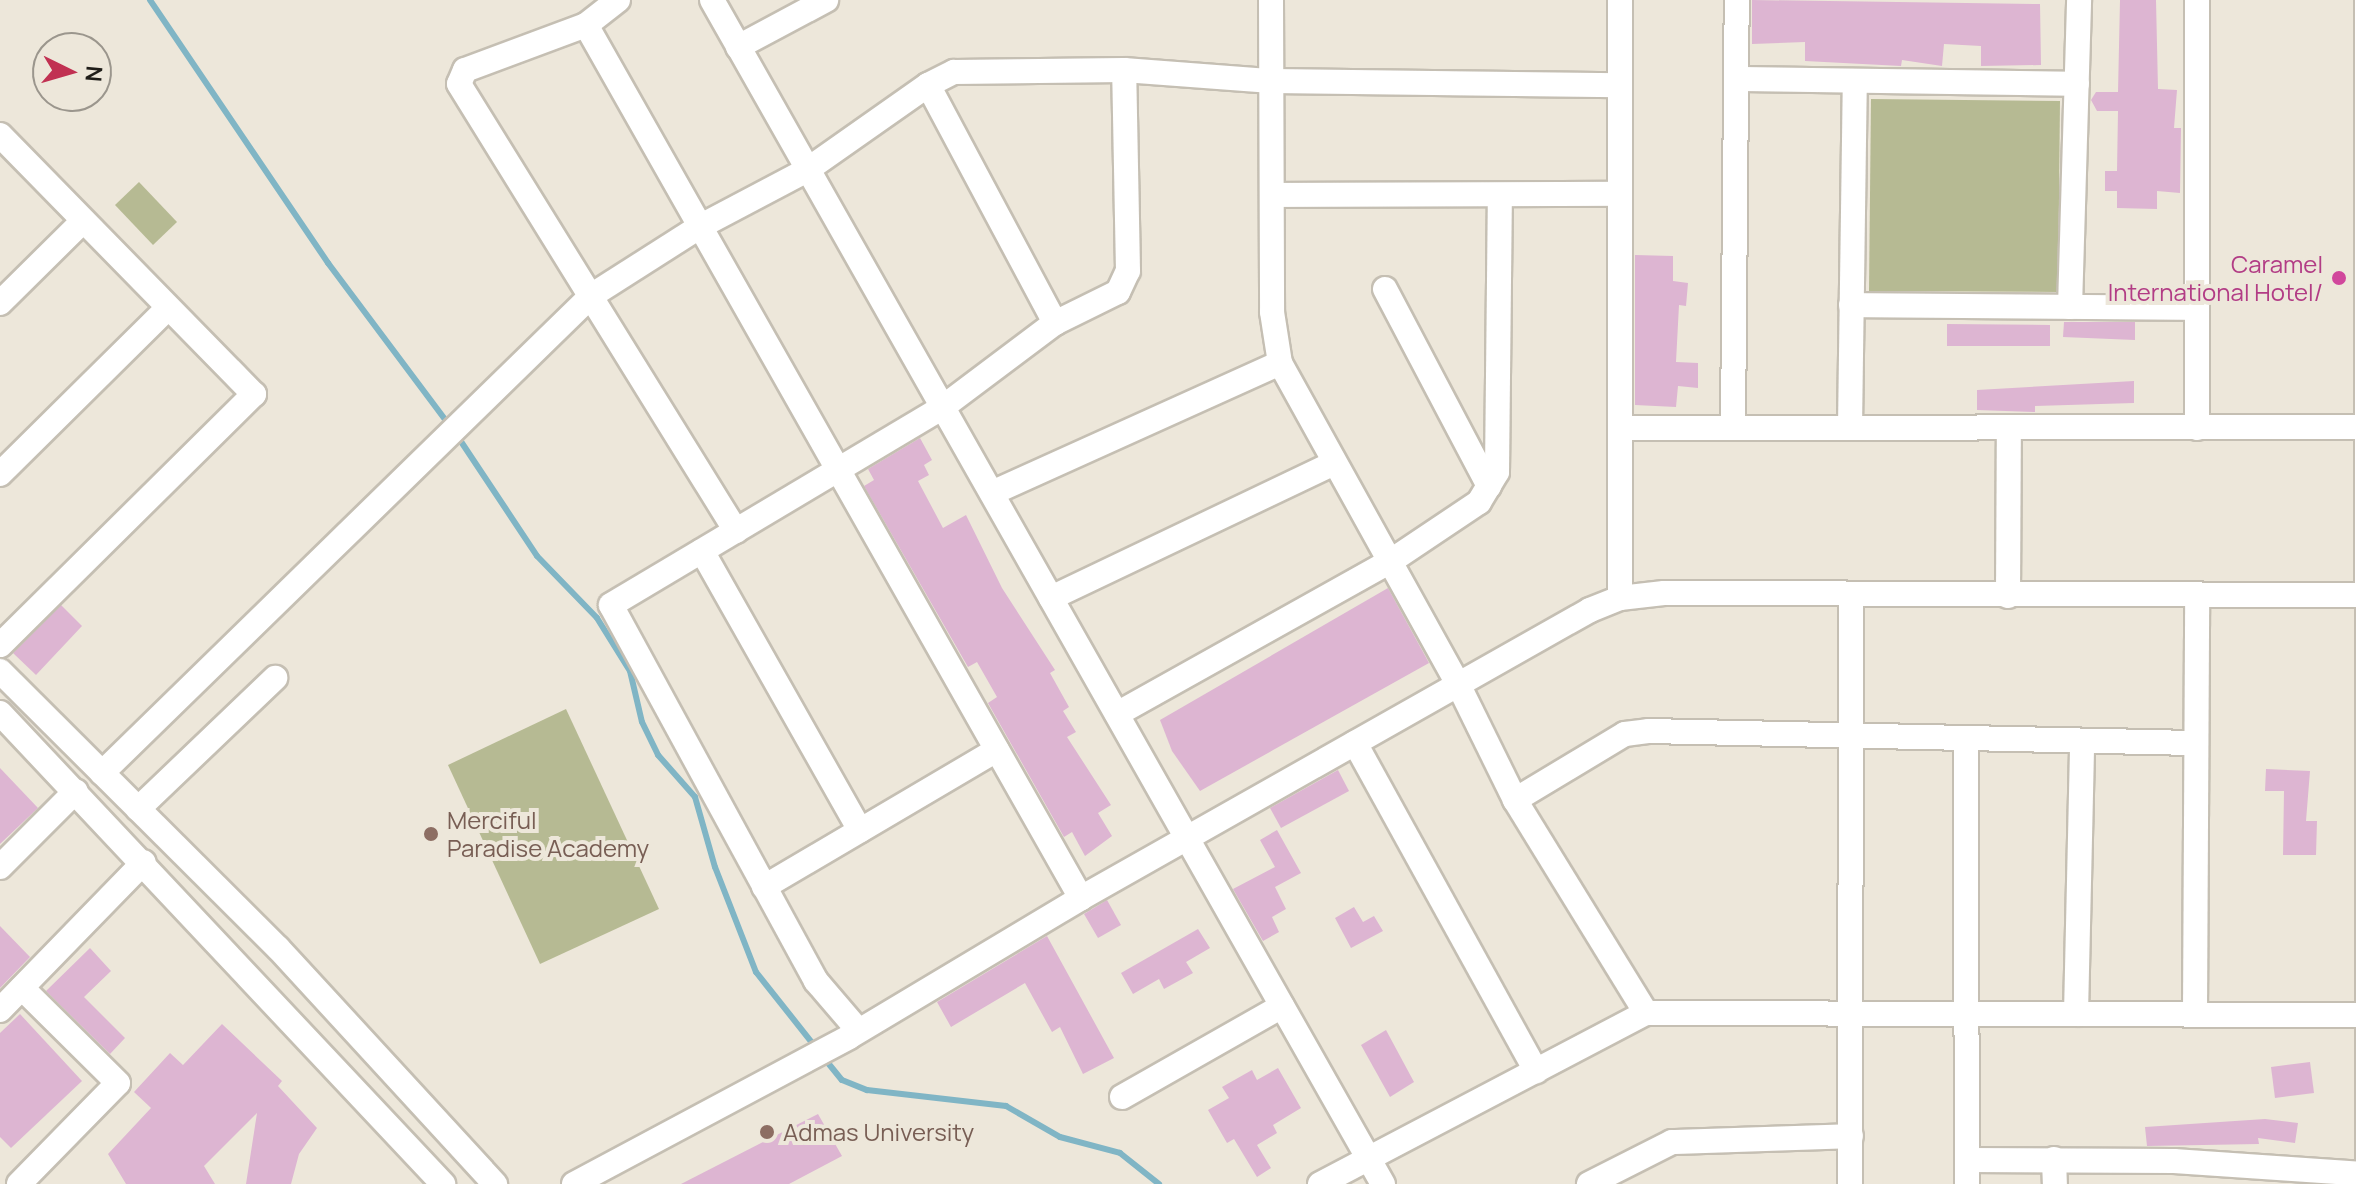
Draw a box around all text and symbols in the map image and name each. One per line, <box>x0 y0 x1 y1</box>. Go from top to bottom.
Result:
north arrow <box>32 32 112 112</box>
text: N <box>78 65 110 83</box>
place label: Caramel International Hotel/ <box>2108 250 2323 306</box>
marker: Caramel International Hotel/ <box>2330 269 2348 287</box>
place label: Merciful Paradise Academy <box>447 806 649 862</box>
marker: Merciful Paradise Academy <box>422 825 440 843</box>
place label: Admas University <box>783 1118 974 1146</box>
marker: Admas University <box>758 1123 776 1141</box>

